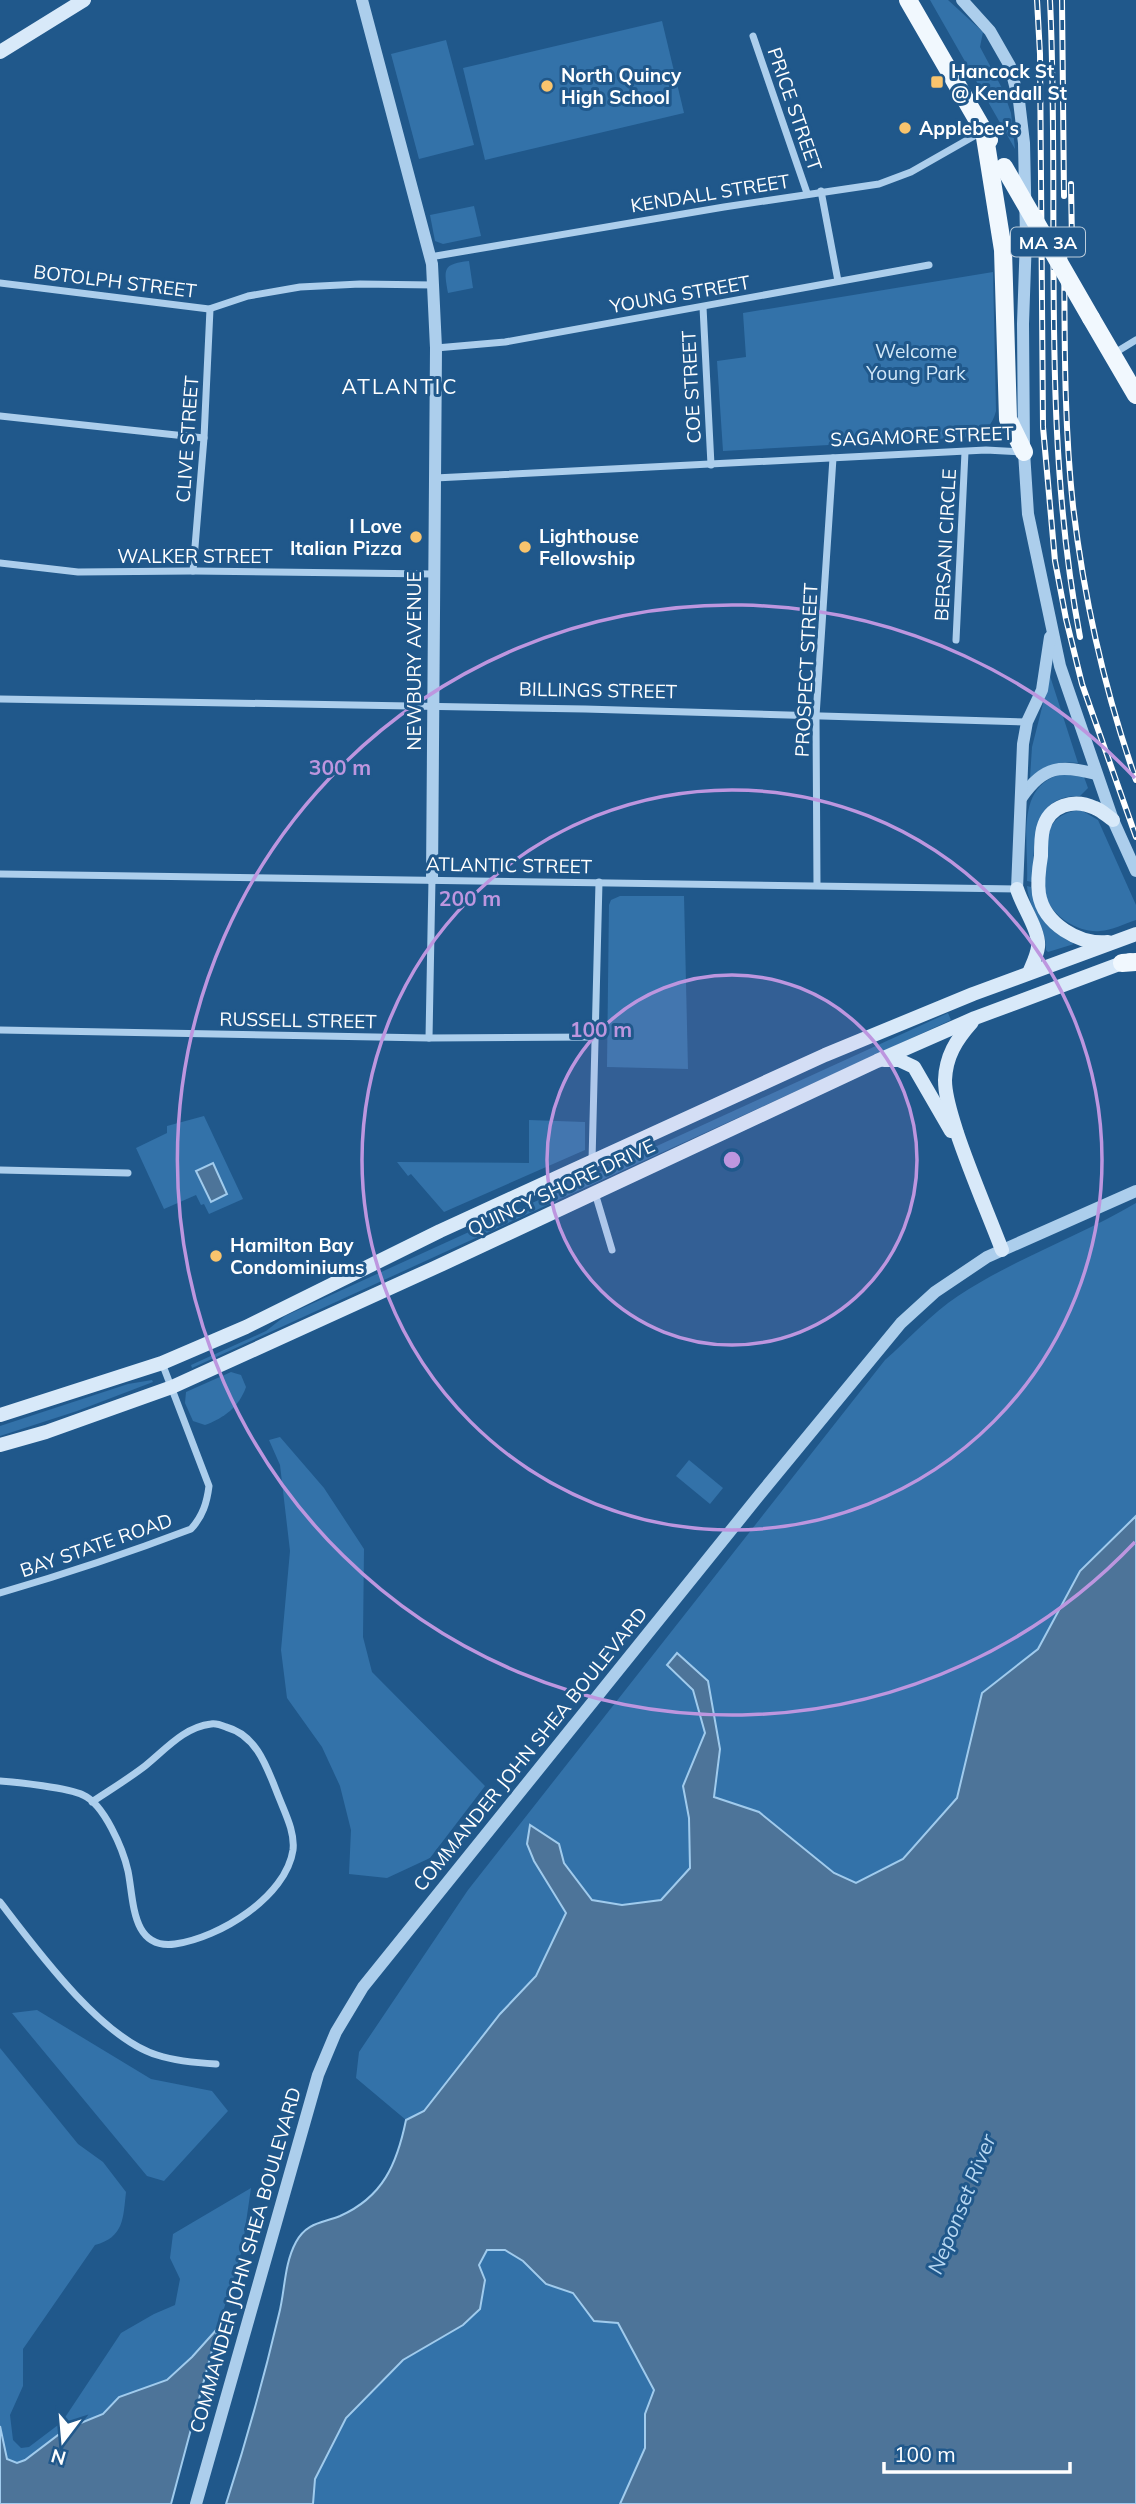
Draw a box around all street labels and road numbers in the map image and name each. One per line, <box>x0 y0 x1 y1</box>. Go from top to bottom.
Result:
street label: PRICE STREET <box>763 44 828 175</box>
street label: KENDALL STREET <box>629 168 792 217</box>
road number: MA 3A <box>1011 228 1085 256</box>
street label: BOTOLPH STREET <box>32 259 198 303</box>
street label: YOUNG STREET <box>607 270 753 318</box>
street label: COE STREET <box>676 329 706 444</box>
street label: CLIVE STREET <box>171 374 203 503</box>
street label: SAGAMORE STREET <box>830 421 1015 451</box>
street label: BERSANI CIRCLE <box>929 468 961 622</box>
street label: WALKER STREET <box>117 544 273 568</box>
street label: NEWBURY AVENUE <box>402 571 426 751</box>
street label: PROSPECT STREET <box>789 582 823 758</box>
street label: BILLINGS STREET <box>519 677 678 703</box>
street label: ATLANTIC STREET <box>426 852 593 878</box>
street label: RUSSELL STREET <box>219 1007 377 1033</box>
street label: QUINCY SHORE DRIVE <box>464 1133 658 1241</box>
street label: BAY STATE ROAD <box>17 1508 175 1582</box>
street label: COMMANDER JOHN SHEA BOULEVARD <box>408 1602 652 1896</box>
street label: COMMANDER JOHN SHEA BOULEVARD <box>184 2084 306 2436</box>

